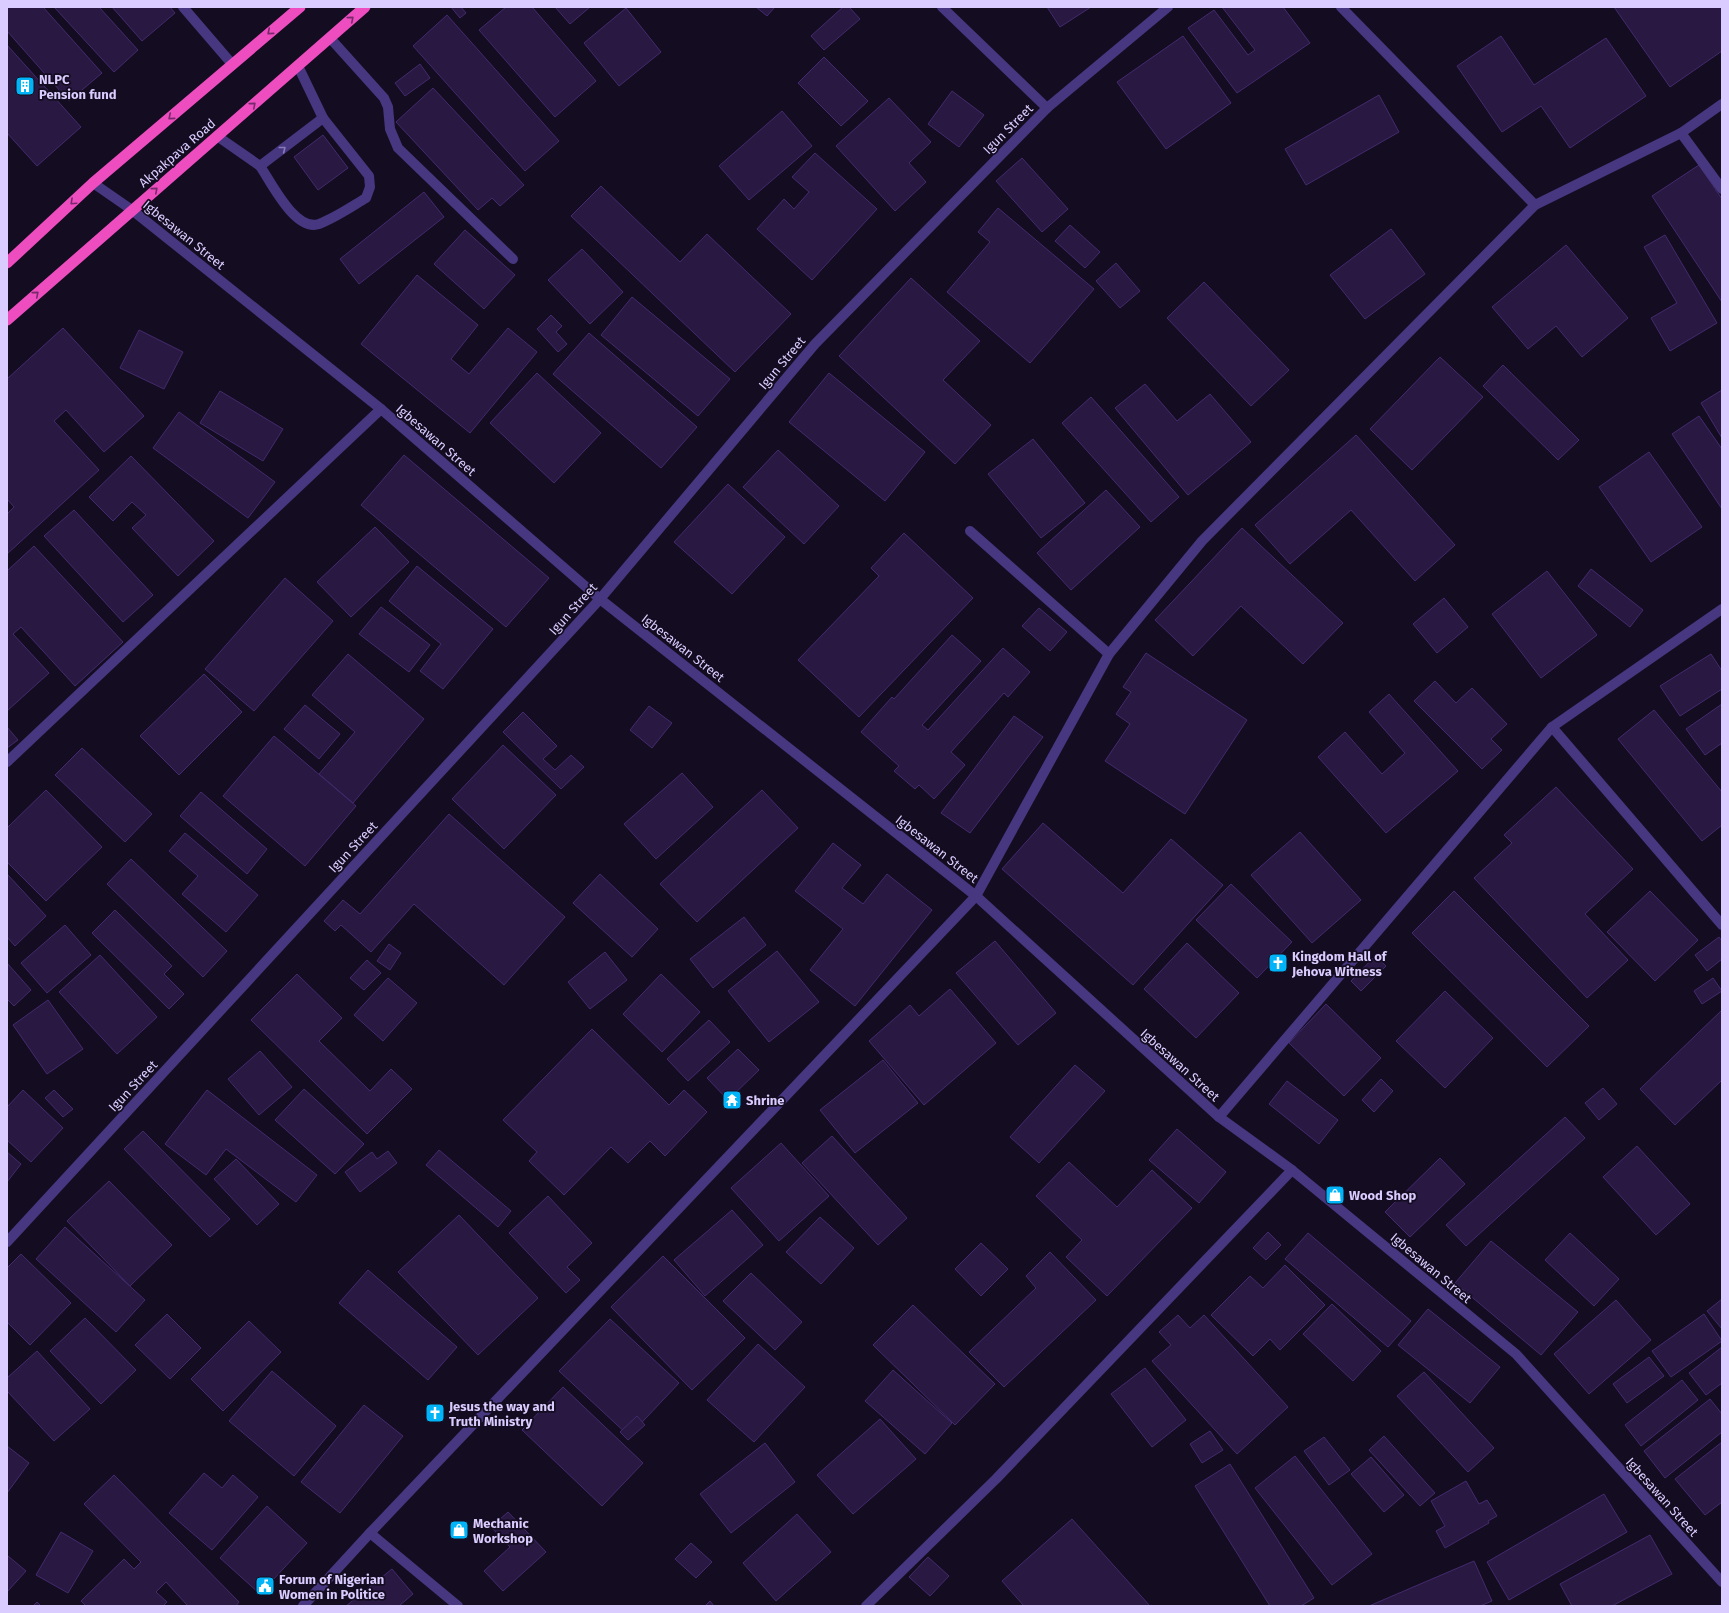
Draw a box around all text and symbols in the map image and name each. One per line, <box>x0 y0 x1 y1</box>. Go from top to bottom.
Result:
one-way arrow <box>346 17 354 24</box>
one-way arrow <box>267 28 275 35</box>
place label: NLPC Pension fund <box>39 72 117 102</box>
building icon: NLPC Pension fund <box>14 75 36 97</box>
street label: Igun Street <box>980 101 1036 157</box>
one-way arrow <box>248 102 256 109</box>
one-way arrow <box>168 112 176 119</box>
street label: Akpakpava Road <box>136 116 218 190</box>
one-way arrow <box>278 147 285 154</box>
one-way arrow <box>151 188 158 195</box>
one-way arrow <box>70 197 78 205</box>
street label: Igbesawan Street <box>140 197 228 273</box>
one-way arrow <box>32 292 39 299</box>
street label: Igun Street <box>756 333 809 392</box>
street label: Igbesawan Street <box>393 401 479 479</box>
street label: Igun Street <box>546 580 600 638</box>
street label: Igbesawan Street <box>639 611 728 685</box>
street label: Igbesawan Street <box>893 812 982 886</box>
street label: Igun Street <box>326 818 381 876</box>
place label: Kingdom Hall of Jehova Witness <box>1291 949 1388 979</box>
church icon: Kingdom Hall of Jehova Witness <box>1267 952 1289 974</box>
street label: Igbesawan Street <box>1137 1026 1223 1105</box>
street label: Igun Street <box>106 1057 161 1115</box>
temple icon: Shrine <box>721 1089 743 1111</box>
place label: Shrine <box>746 1093 785 1108</box>
shop icon: Wood Shop <box>1324 1184 1346 1206</box>
place label: Wood Shop <box>1349 1188 1416 1203</box>
street label: Igbesawan Street <box>1388 1230 1475 1306</box>
place label: Jesus the way and Truth Ministry <box>448 1399 555 1429</box>
church icon: Jesus the way and Truth Ministry <box>424 1402 446 1424</box>
street label: Igbesawan Street <box>1623 1454 1702 1540</box>
place label: Mechanic Workshop <box>473 1516 533 1546</box>
shop icon: Mechanic Workshop <box>448 1519 470 1541</box>
place label: Forum of Nigerian Women in Politice <box>279 1572 385 1602</box>
public building icon: Forum of Nigerian Women in Politice <box>254 1575 276 1597</box>

